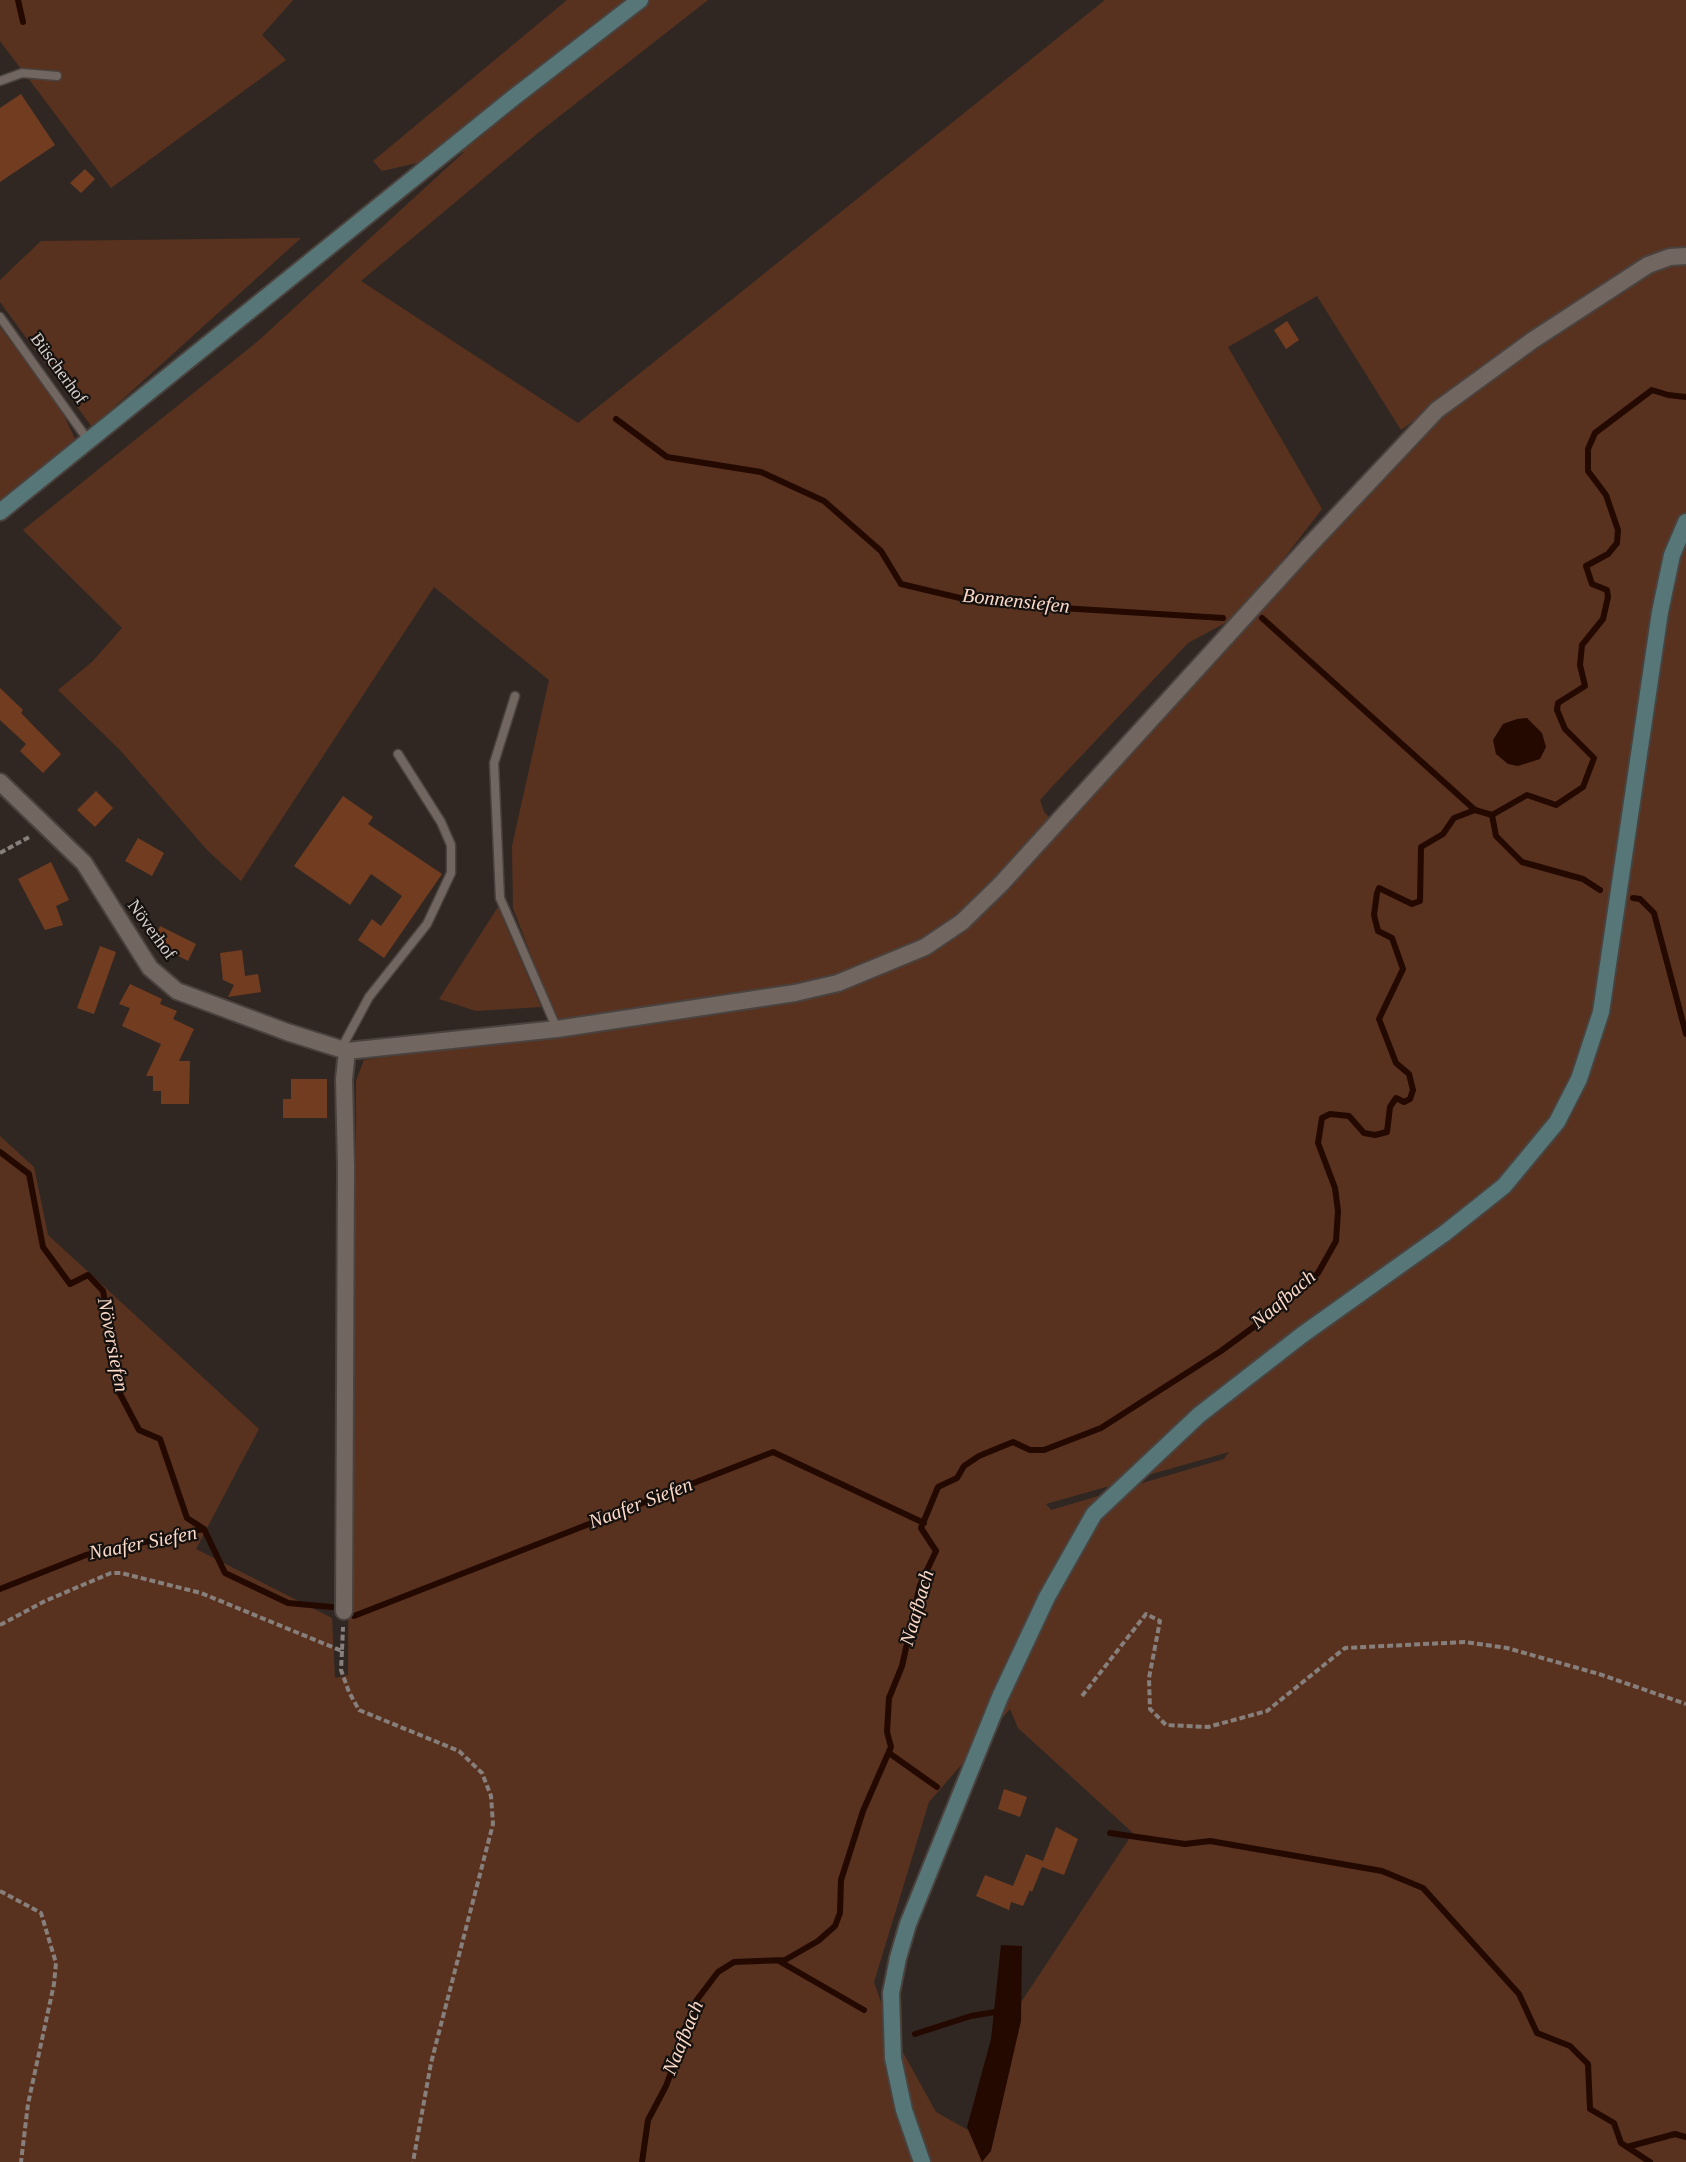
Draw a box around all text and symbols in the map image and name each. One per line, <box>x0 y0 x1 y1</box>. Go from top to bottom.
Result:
street label: Büscherhof <box>25 329 91 409</box>
water label: Bonnensiefen <box>961 584 1071 620</box>
street label: Növerhof <box>122 896 180 964</box>
water label: Naafbach <box>1247 1265 1321 1335</box>
water label: Növersiefen <box>91 1296 133 1394</box>
water label: Naafer Siefen <box>586 1473 696 1535</box>
water label: Naafer Siefen <box>87 1522 199 1566</box>
water label: Naafbach <box>896 1567 940 1649</box>
water label: Naafbach <box>658 1997 710 2079</box>

